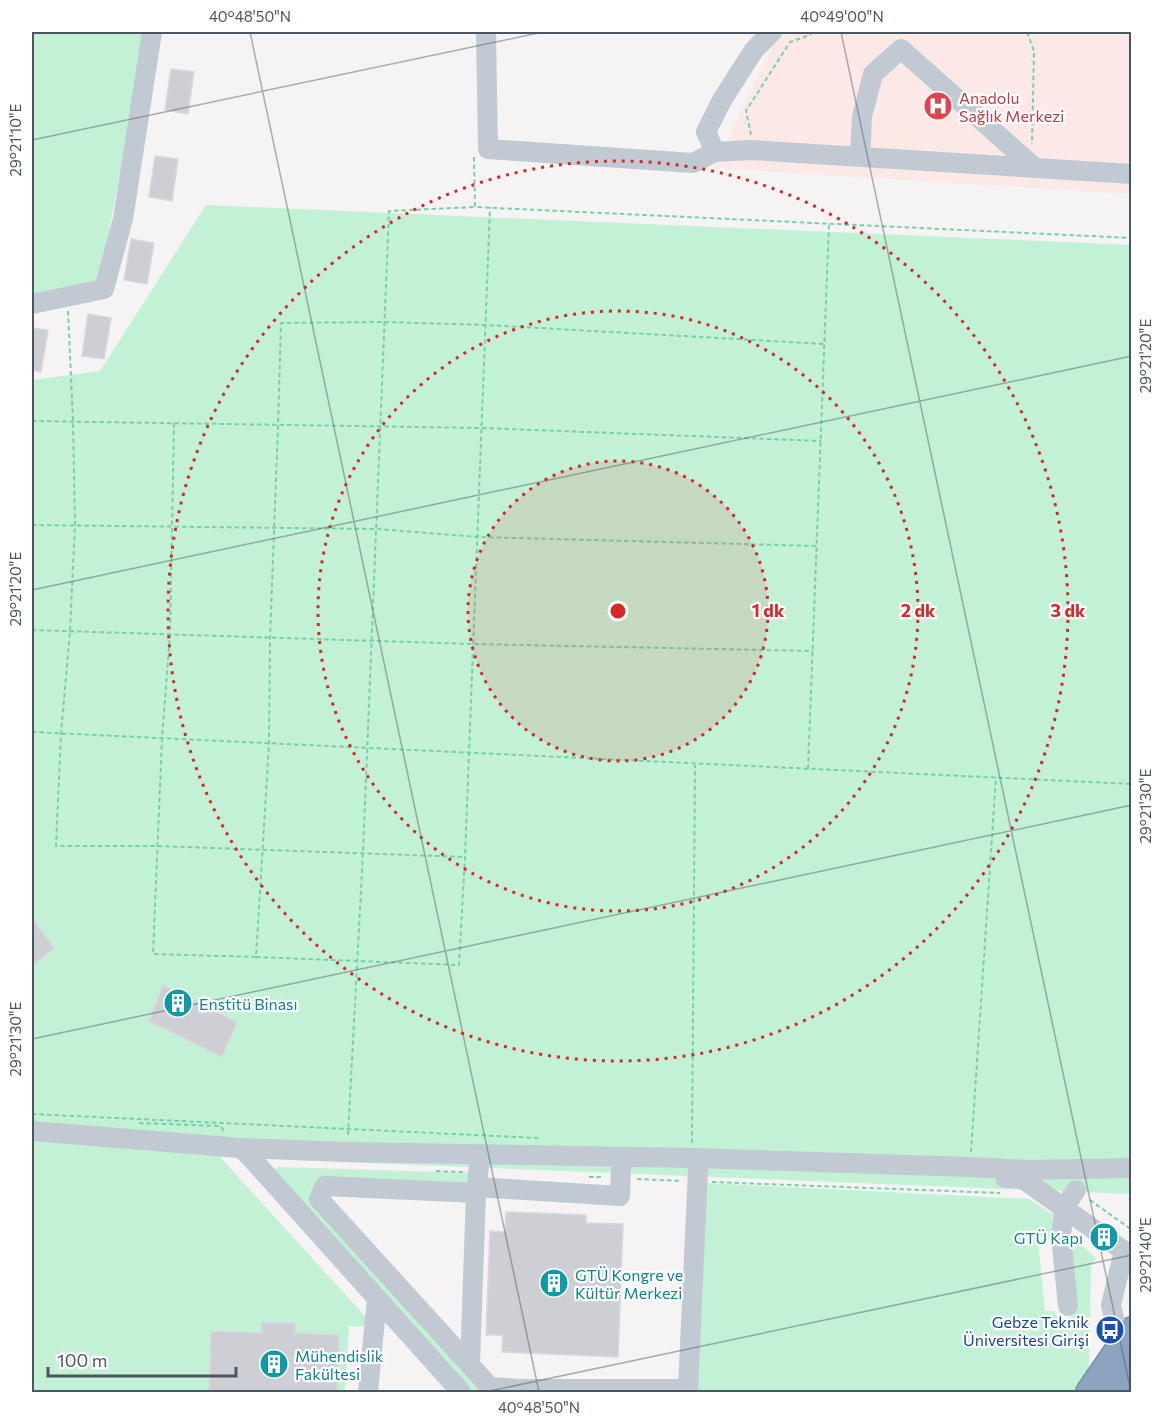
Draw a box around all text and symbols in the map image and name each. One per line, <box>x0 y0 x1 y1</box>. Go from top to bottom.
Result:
text: 40°48'50"N <box>209 7 291 25</box>
text: 40°49'00"N <box>800 7 884 25</box>
place label: Anadolu Sağlık Merkezi <box>959 88 1064 125</box>
hospital icon: Anadolu Sağlık Merkezi <box>922 90 954 122</box>
text: 29°21'10"E <box>6 103 24 176</box>
text: 29°21'20"E <box>1136 319 1154 393</box>
text: 29°21'20"E <box>6 552 24 626</box>
text: 1 dk <box>752 599 785 621</box>
text: 2 dk <box>901 599 936 621</box>
text: 3 dk <box>1051 599 1086 621</box>
centre of rings <box>608 601 628 621</box>
text: 29°21'30"E <box>1136 768 1154 844</box>
building icon: Enstitü Binası <box>162 987 194 1019</box>
place label: Enstitü Binası <box>199 994 298 1013</box>
text: 29°21'30"E <box>6 1001 24 1077</box>
text: 29°21'40"E <box>1136 1217 1154 1293</box>
building icon: GTÜ Kapı <box>1088 1221 1120 1253</box>
place label: GTÜ Kapı <box>1014 1228 1083 1247</box>
place label: GTÜ Kongre ve Kültür Merkezi <box>575 1265 683 1302</box>
building icon: GTÜ Kongre ve Kültür Merkezi <box>538 1267 570 1299</box>
place label: Gebze Teknik Üniversitesi Girişi <box>963 1312 1089 1349</box>
bus stop icon: Gebze Teknik Üniversitesi Girişi <box>1094 1314 1126 1346</box>
scale bar <box>48 1340 236 1378</box>
place label: Mühendislik Fakültesi <box>295 1346 384 1383</box>
building icon: Mühendislik Fakültesi <box>258 1348 290 1380</box>
text: 100 m <box>57 1349 107 1371</box>
text: 40°48'50"N <box>498 1398 580 1416</box>

